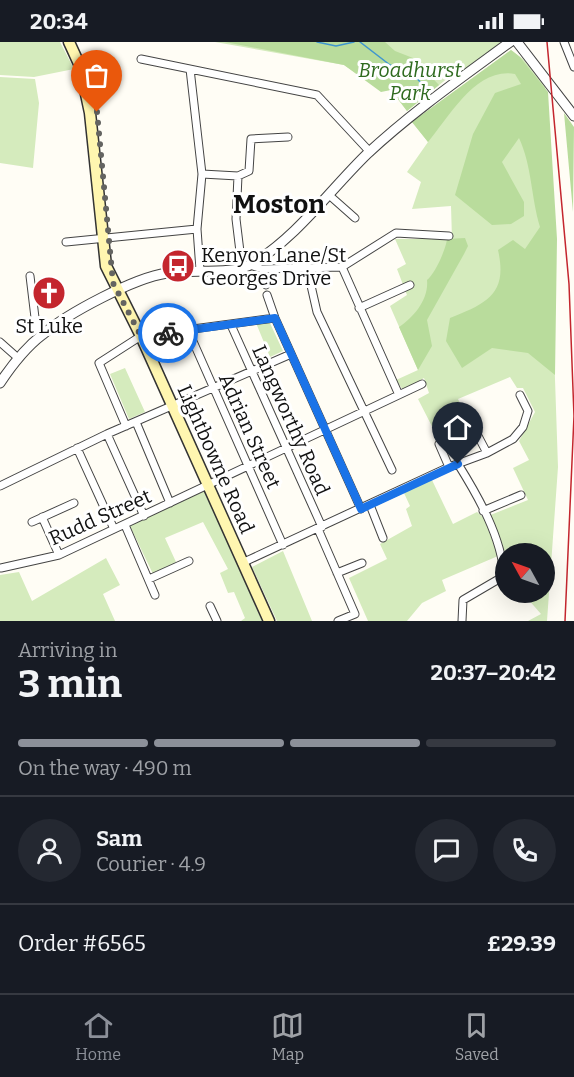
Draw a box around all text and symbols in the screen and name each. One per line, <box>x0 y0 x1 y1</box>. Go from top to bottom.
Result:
text: 20:34 <box>30 8 88 35</box>
pin <box>71 50 122 112</box>
park label: Broadhurst Park <box>358 58 463 105</box>
icon: bag <box>80 59 113 92</box>
district label: Moston <box>233 189 325 220</box>
place label: Kenyon Lane/St Georges Drive <box>201 243 346 290</box>
bus stop icon: Kenyon Lane/St Georges Drive <box>160 248 196 284</box>
church icon: St Luke <box>31 275 67 311</box>
courier <box>138 303 198 363</box>
place label: St Luke <box>15 314 83 338</box>
icon: bike <box>152 317 185 350</box>
street label: Langworthy Road <box>247 341 335 499</box>
street label: Adrian Street <box>214 369 286 493</box>
street label: Lightbowne Road <box>172 381 260 537</box>
pin <box>432 402 483 464</box>
icon: home <box>441 411 474 444</box>
street label: Rudd Street <box>45 484 155 550</box>
north arrow <box>495 543 555 603</box>
map controls <box>495 543 555 603</box>
text: Arriving in <box>18 638 117 662</box>
text: 20:37–20:42 <box>431 659 556 686</box>
text: 3 min <box>18 661 122 707</box>
text: On the way · 490 m <box>18 756 192 780</box>
button: person <box>18 819 81 882</box>
button: chat <box>415 819 478 882</box>
button: phone <box>493 819 556 882</box>
text: Sam <box>96 825 142 852</box>
text: Courier · 4.9 <box>96 852 206 876</box>
text: Order #6565 <box>18 930 146 957</box>
text: £29.39 <box>487 930 556 957</box>
tab: Home <box>75 1009 121 1064</box>
tab: Map <box>271 1009 304 1064</box>
tab: Saved <box>455 1009 499 1064</box>

